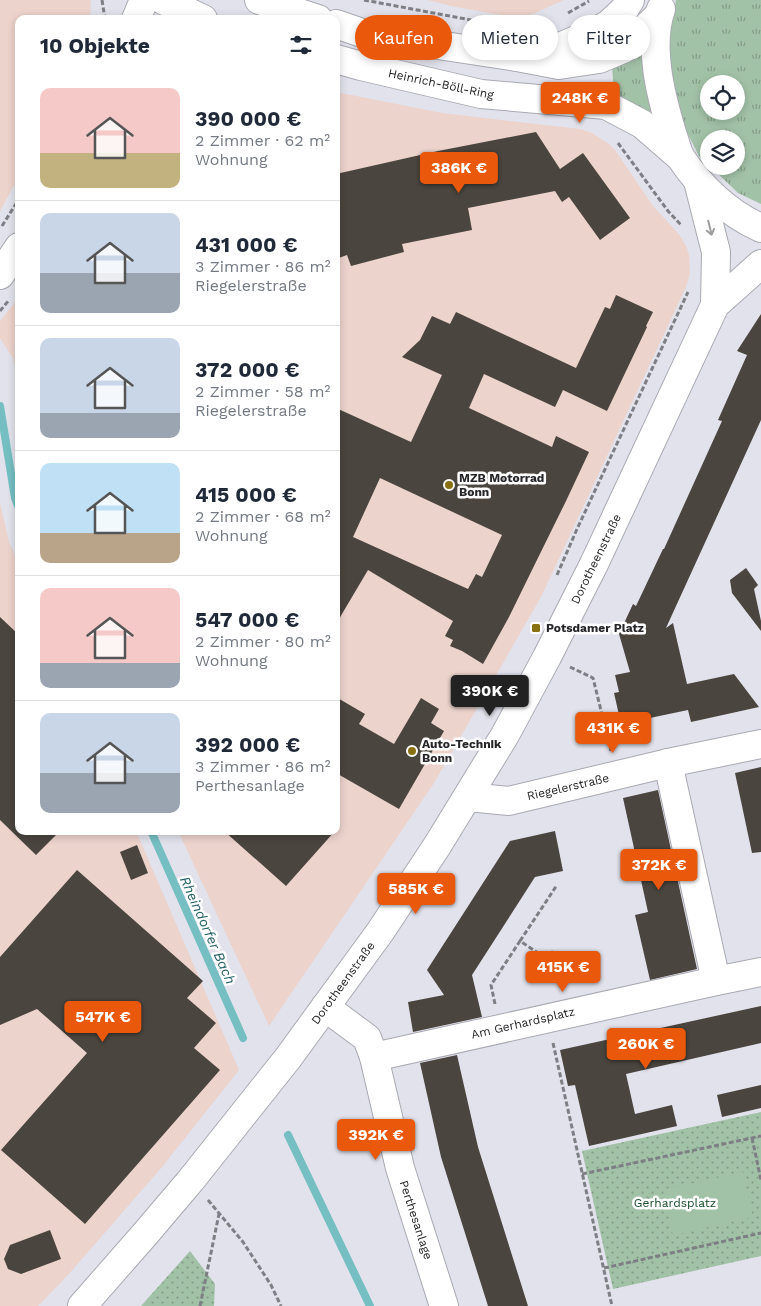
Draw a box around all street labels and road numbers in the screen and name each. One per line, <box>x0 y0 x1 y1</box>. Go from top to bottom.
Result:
street label: Heinrich-Böll-Ring <box>387 66 496 102</box>
street label: Dorotheenstraße <box>568 512 624 606</box>
street label: Riegelerstraße <box>526 771 610 803</box>
street label: Dorotheenstraße <box>308 939 378 1027</box>
street label: Am Gerhardsplatz <box>470 1004 576 1042</box>
street label: Perthesanlage <box>397 1179 435 1261</box>

